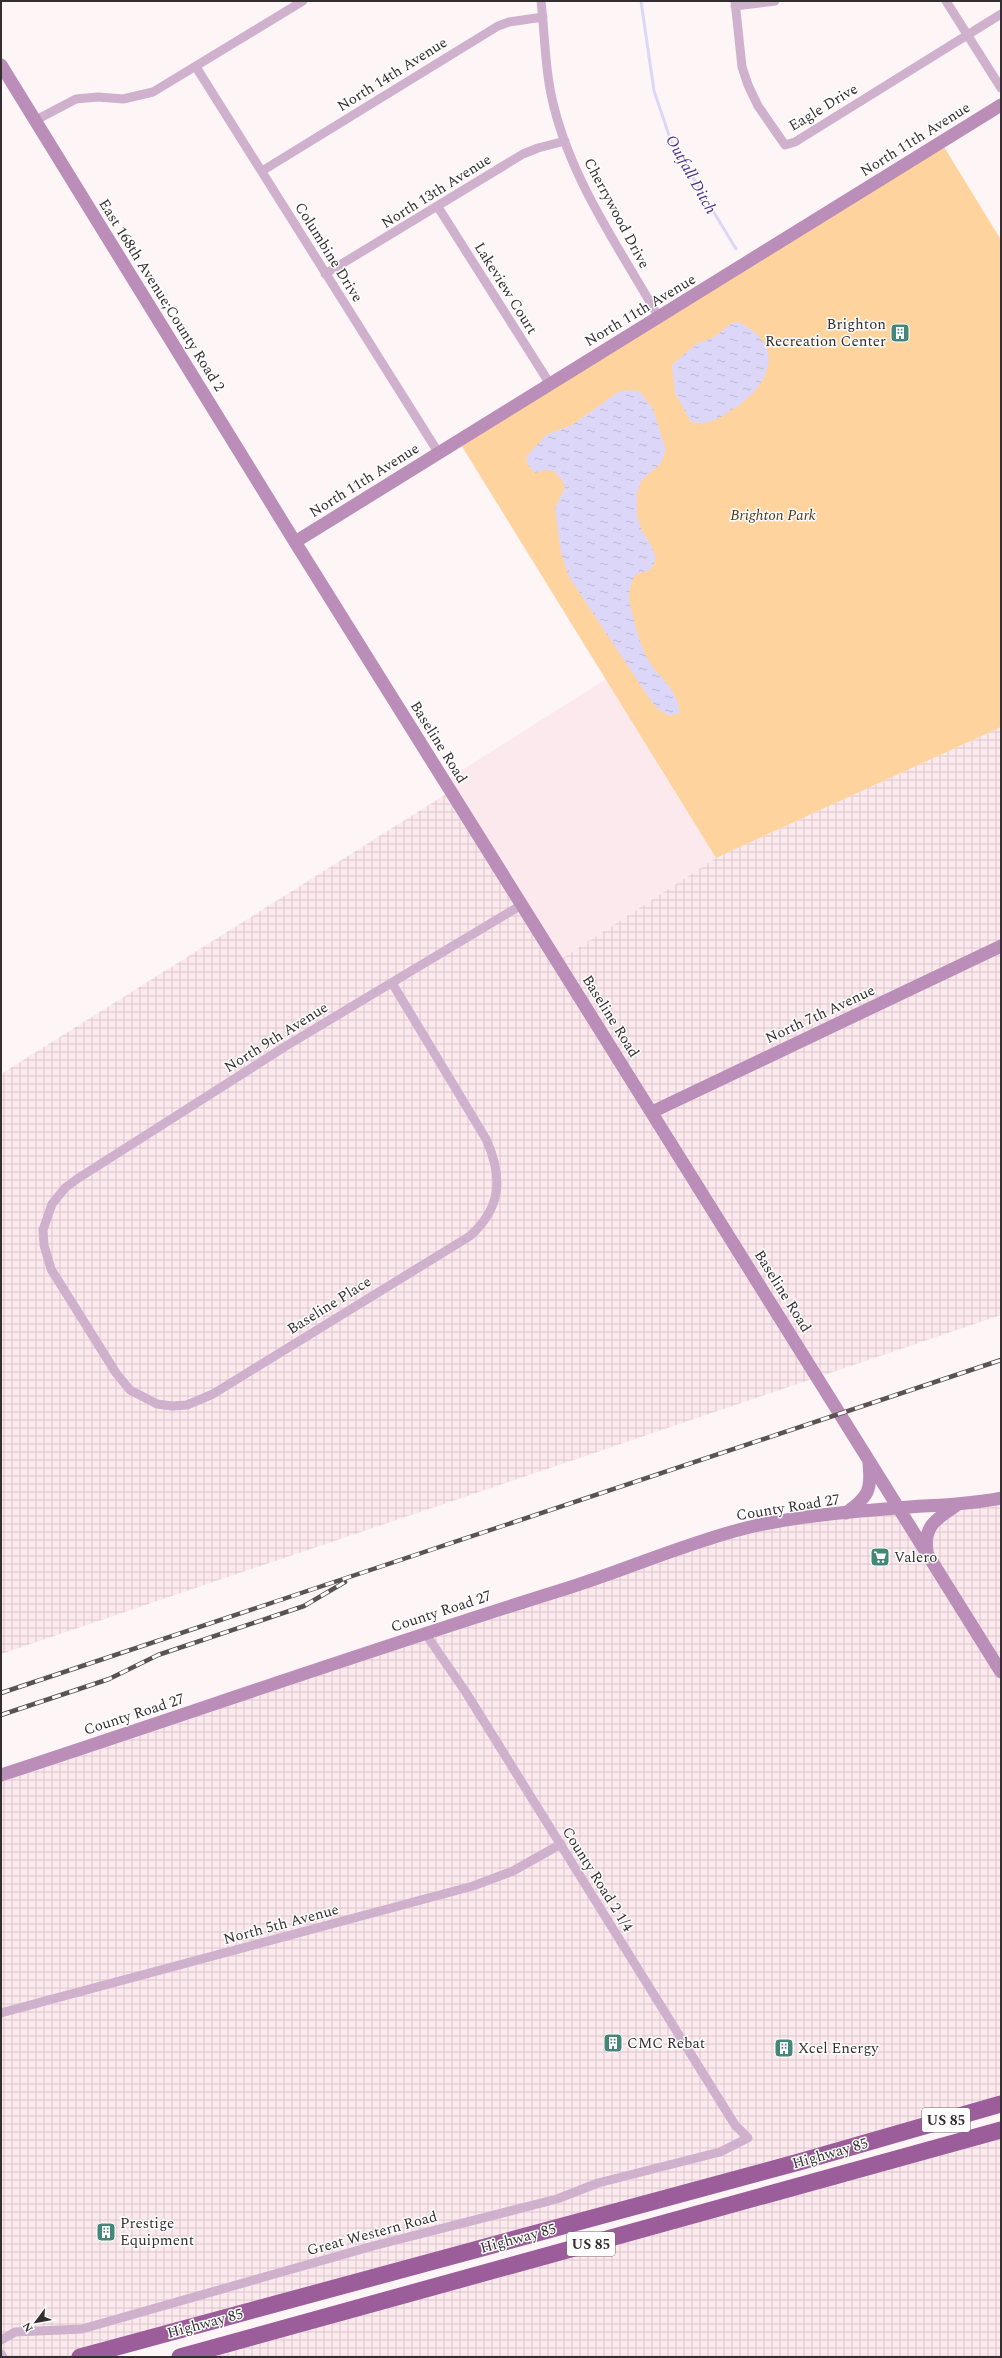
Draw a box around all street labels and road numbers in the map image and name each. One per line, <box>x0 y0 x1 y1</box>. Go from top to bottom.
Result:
street label: North 14th Avenue <box>333 31 452 118</box>
street label: Eagle Drive <box>784 78 862 137</box>
street label: North 11th Avenue <box>856 96 975 183</box>
street label: North 13th Avenue <box>377 148 496 235</box>
street label: Cherrywood Drive <box>578 154 655 273</box>
street label: East 168th Avenue;County Road 2 <box>93 194 231 396</box>
street label: Columbine Drive <box>289 198 369 307</box>
street label: Lakeview Court <box>468 238 543 339</box>
street label: North 11th Avenue <box>580 268 700 353</box>
street label: North 11th Avenue <box>305 437 424 524</box>
street label: Baseline Road <box>404 696 473 788</box>
street label: Baseline Road <box>576 970 645 1062</box>
street label: North 7th Avenue <box>762 979 879 1050</box>
street label: North 9th Avenue <box>220 996 333 1079</box>
street label: Baseline Road <box>748 1245 817 1337</box>
street label: Baseline Place <box>283 1270 376 1340</box>
street label: County Road 27 <box>734 1488 842 1527</box>
street label: County Road 27 <box>388 1584 495 1639</box>
street label: County Road 27 <box>81 1687 188 1742</box>
street label: County Road 2 1/4 <box>556 1822 639 1937</box>
street label: North 5th Avenue <box>221 1898 341 1951</box>
road number: US 85 <box>922 2108 970 2132</box>
street label: Highway 85 <box>789 2132 871 2175</box>
street label: Great Western Road <box>304 2205 440 2262</box>
street label: Highway 85 <box>477 2217 559 2260</box>
road number: US 85 <box>567 2232 615 2256</box>
street label: Highway 85 <box>164 2302 246 2345</box>

